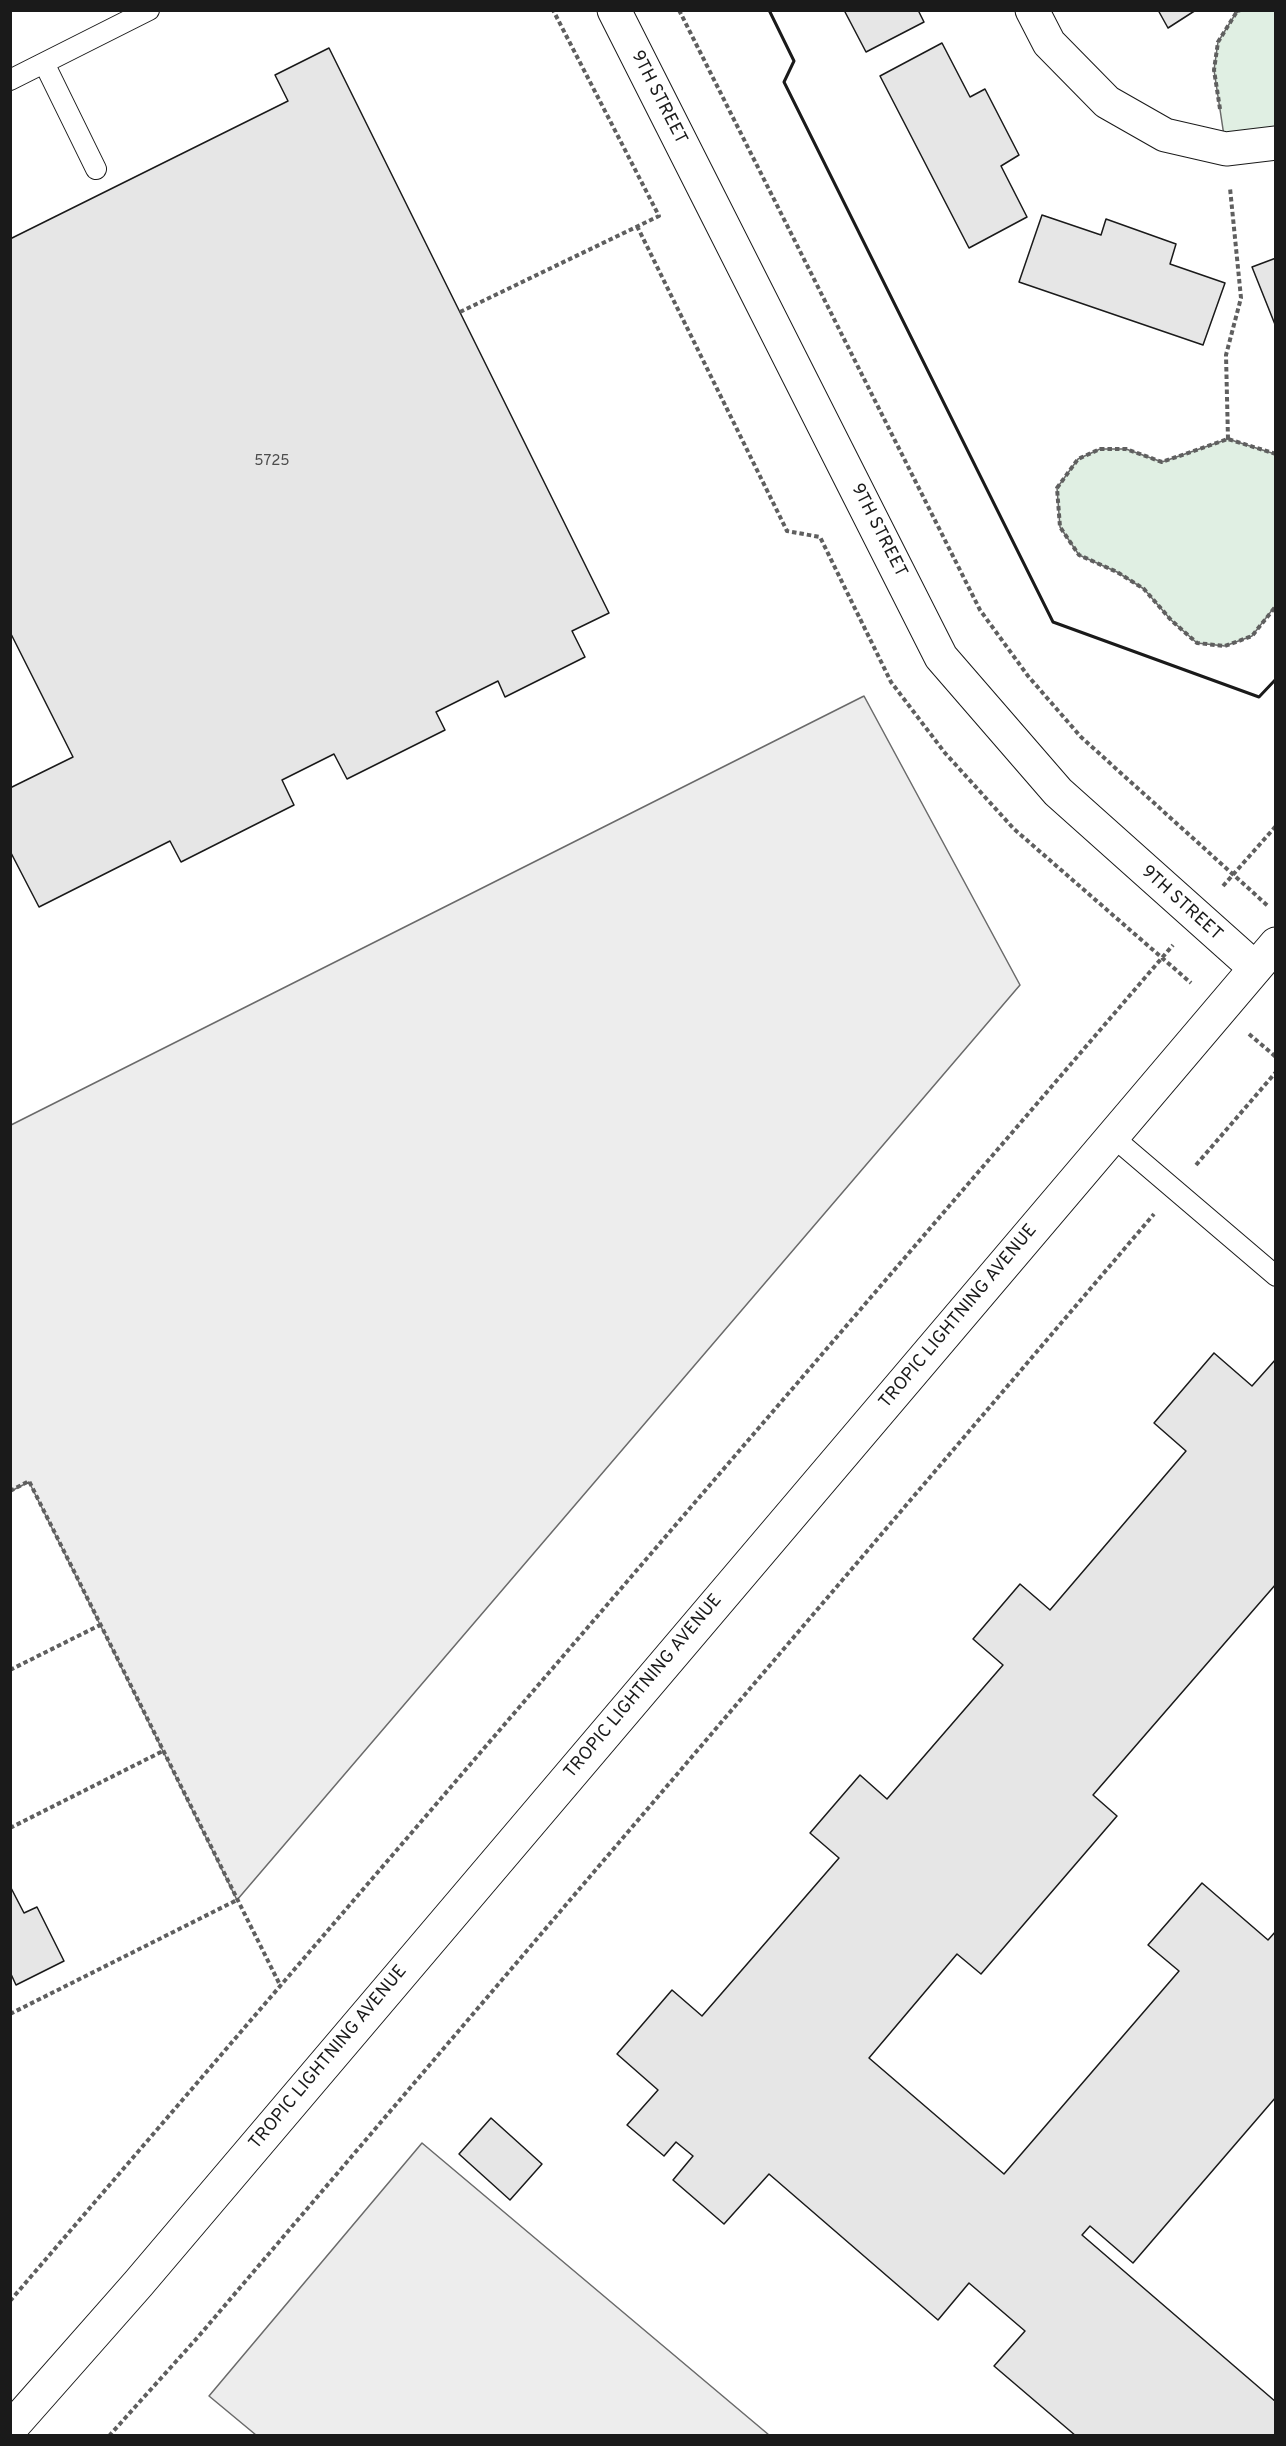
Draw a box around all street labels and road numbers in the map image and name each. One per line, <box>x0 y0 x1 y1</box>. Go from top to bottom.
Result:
street label: 9TH STREET <box>625 48 691 148</box>
street label: 9TH STREET <box>845 481 911 581</box>
street label: 9TH STREET <box>1136 862 1226 946</box>
street label: TROPIC LIGHTNING AVENUE <box>876 1220 1042 1414</box>
street label: TROPIC LIGHTNING AVENUE <box>561 1590 727 1784</box>
street label: TROPIC LIGHTNING AVENUE <box>246 1961 412 2155</box>

